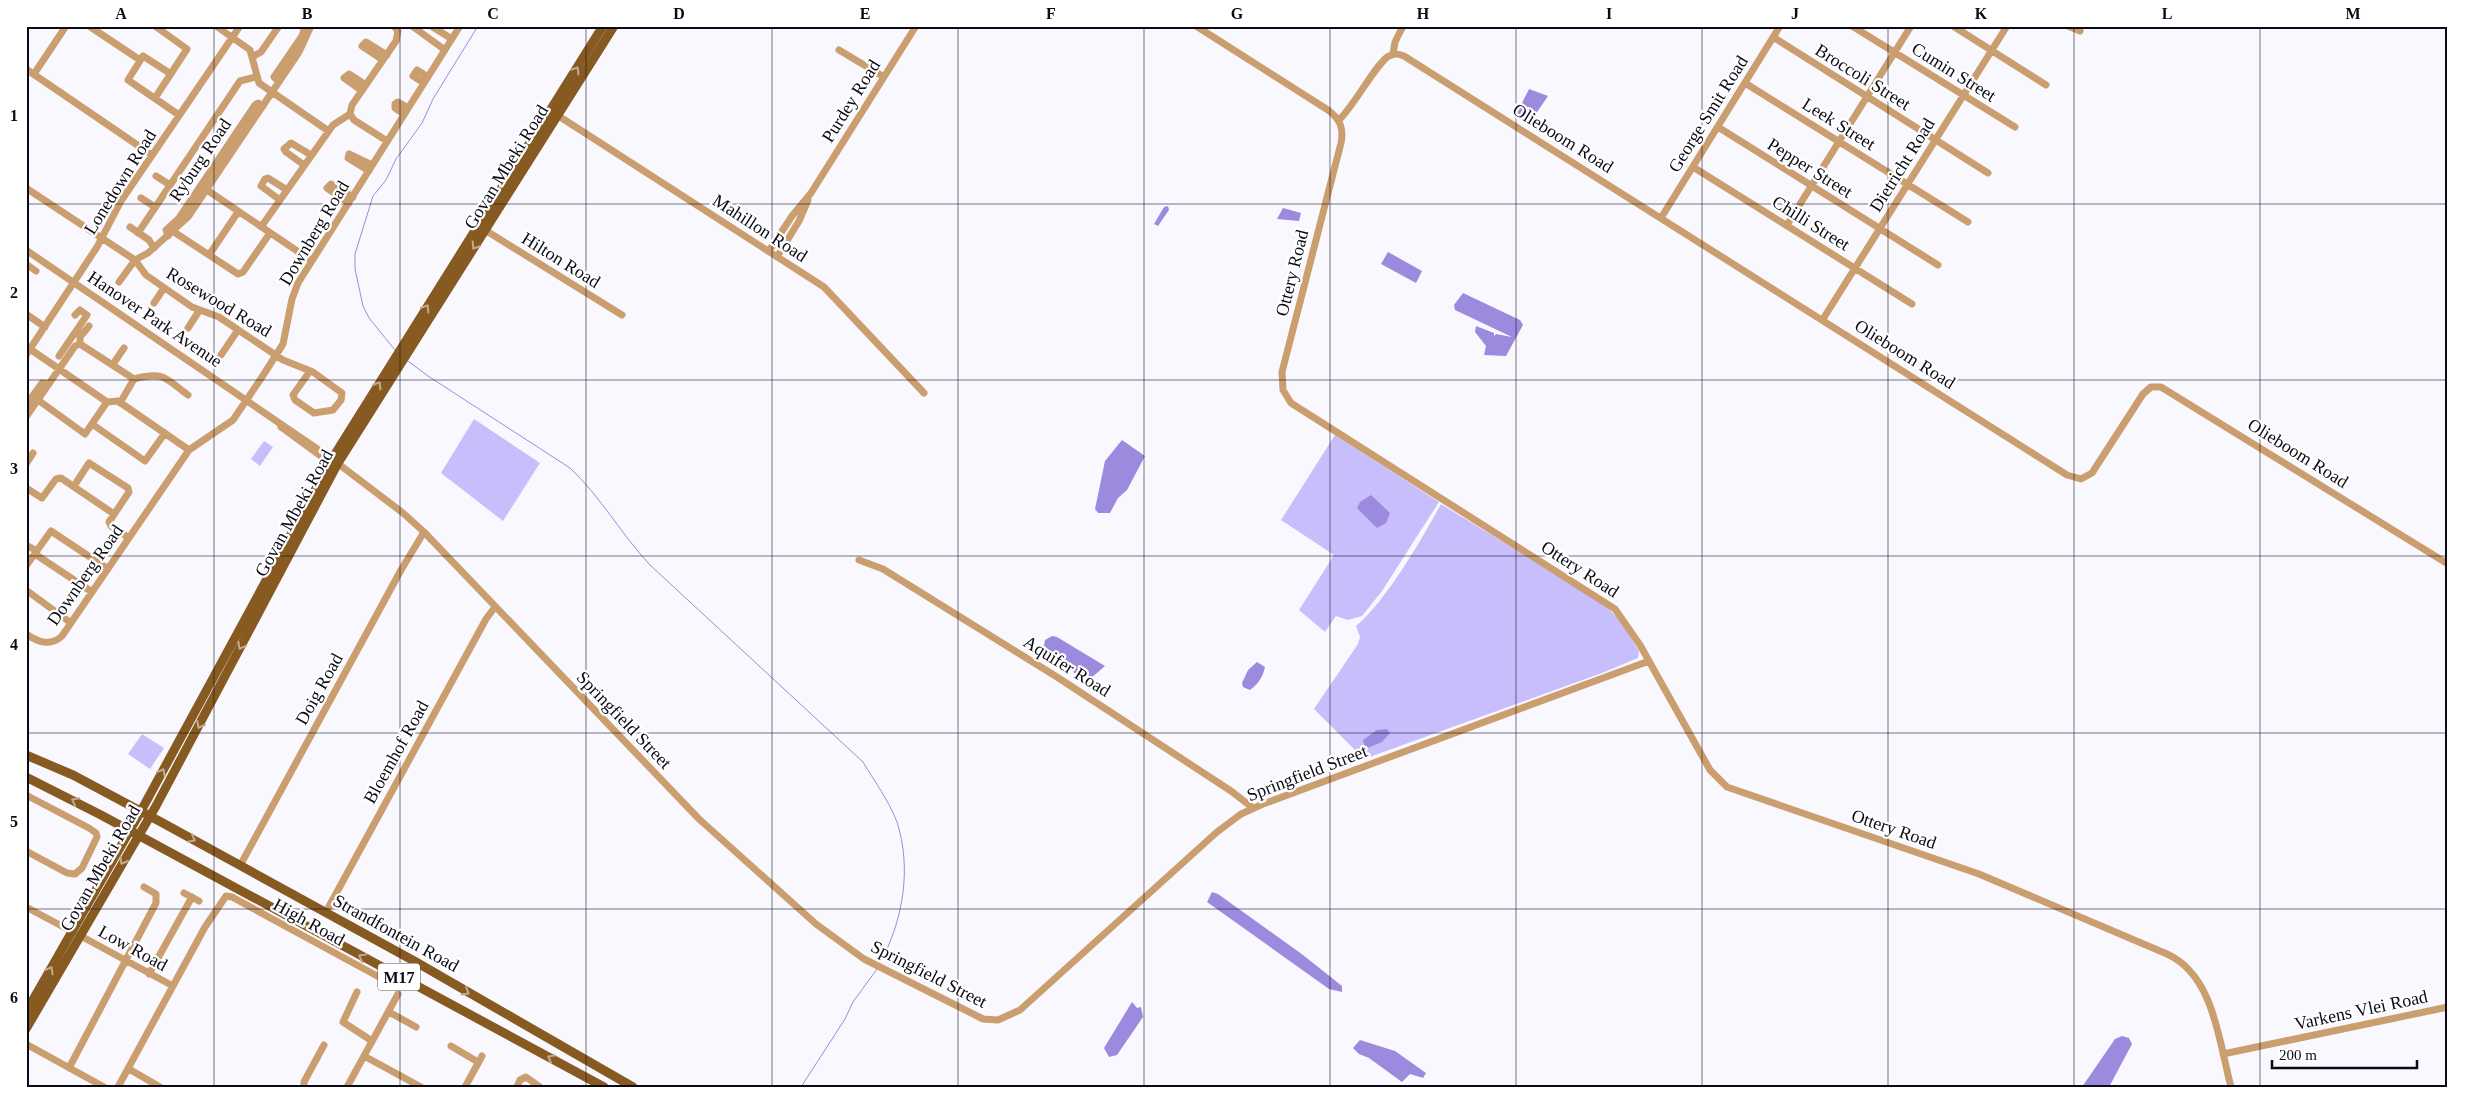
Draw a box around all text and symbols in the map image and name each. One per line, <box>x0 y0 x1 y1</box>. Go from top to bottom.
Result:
text: A <box>115 5 127 22</box>
text: B <box>302 5 313 22</box>
text: C <box>487 5 499 22</box>
text: D <box>673 5 685 22</box>
text: E <box>860 5 870 22</box>
text: F <box>1046 5 1056 22</box>
text: G <box>1231 5 1244 22</box>
text: H <box>1417 5 1430 22</box>
text: I <box>1606 5 1612 22</box>
text: J <box>1791 5 1799 22</box>
text: K <box>1975 5 1988 22</box>
text: L <box>2162 5 2172 22</box>
text: M <box>2345 5 2361 22</box>
street label: Cumin Street <box>1908 38 2000 106</box>
street label: Broccoli Street <box>1812 40 1914 114</box>
street label: George Smit Road <box>1664 52 1752 176</box>
street label: Purdey Road <box>818 56 884 146</box>
one-way arrow <box>570 66 579 75</box>
street label: Leek Street <box>1799 94 1879 154</box>
street label: Olieboom Road <box>1509 99 1617 177</box>
street label: Govan Mbeki Road <box>460 101 552 233</box>
text: 1 <box>10 107 18 124</box>
street label: Ryburg Road <box>165 115 235 205</box>
street label: Dietricht Road <box>1865 115 1939 215</box>
street label: Lonedown Road <box>80 126 160 238</box>
street label: Pepper Street <box>1764 134 1856 202</box>
street label: Downberg Road <box>275 177 353 289</box>
street label: Mahillon Road <box>709 190 811 266</box>
street label: Chilli Street <box>1769 191 1853 255</box>
street label: Hilton Road <box>518 228 604 292</box>
street label: Ottery Road <box>1272 228 1312 318</box>
one-way arrow <box>472 241 482 250</box>
street label: Rosewood Road <box>163 263 275 341</box>
street label: Hanover Park Avenue <box>84 267 226 371</box>
text: 2 <box>10 284 18 301</box>
one-way arrow <box>420 305 430 314</box>
street label: Olieboom Road <box>1851 315 1959 393</box>
one-way arrow <box>372 381 381 390</box>
street label: Olieboom Road <box>2244 414 2352 492</box>
street label: Govan Mbeki Road <box>251 446 337 580</box>
text: 3 <box>10 460 18 477</box>
street label: Downberg Road <box>43 521 127 629</box>
street label: Ottery Road <box>1537 537 1623 601</box>
street label: Aquifer Road <box>1020 631 1114 701</box>
text: 4 <box>10 636 18 653</box>
one-way arrow <box>237 641 247 650</box>
street label: Doig Road <box>291 650 347 728</box>
street label: Springfield Street <box>573 667 675 773</box>
street label: Bloemhof Road <box>359 697 433 807</box>
one-way arrow <box>196 720 206 729</box>
street label: Springfield Street <box>1244 741 1370 805</box>
one-way arrow <box>156 768 166 777</box>
one-way arrow <box>72 798 81 808</box>
street label: Govan Mbeki Road <box>56 802 144 934</box>
street label: Ottery Road <box>1849 805 1939 853</box>
text: 5 <box>10 813 18 830</box>
one-way arrow <box>187 833 196 843</box>
one-way arrow <box>120 856 130 865</box>
street label: Strandfontein Road <box>330 890 462 976</box>
street label: High Road <box>270 894 348 950</box>
street label: Low Road <box>95 921 171 975</box>
street label: Springfield Street <box>868 936 990 1012</box>
one-way arrow <box>358 953 367 963</box>
road number: M17 <box>378 964 420 990</box>
one-way arrow <box>43 966 53 975</box>
one-way arrow <box>460 985 469 995</box>
street label: Varkens Vlei Road <box>2293 986 2429 1034</box>
text: 6 <box>10 989 18 1006</box>
scale bar <box>2272 1038 2416 1070</box>
text: 200 m <box>2279 1047 2317 1063</box>
one-way arrow <box>548 1054 557 1064</box>

